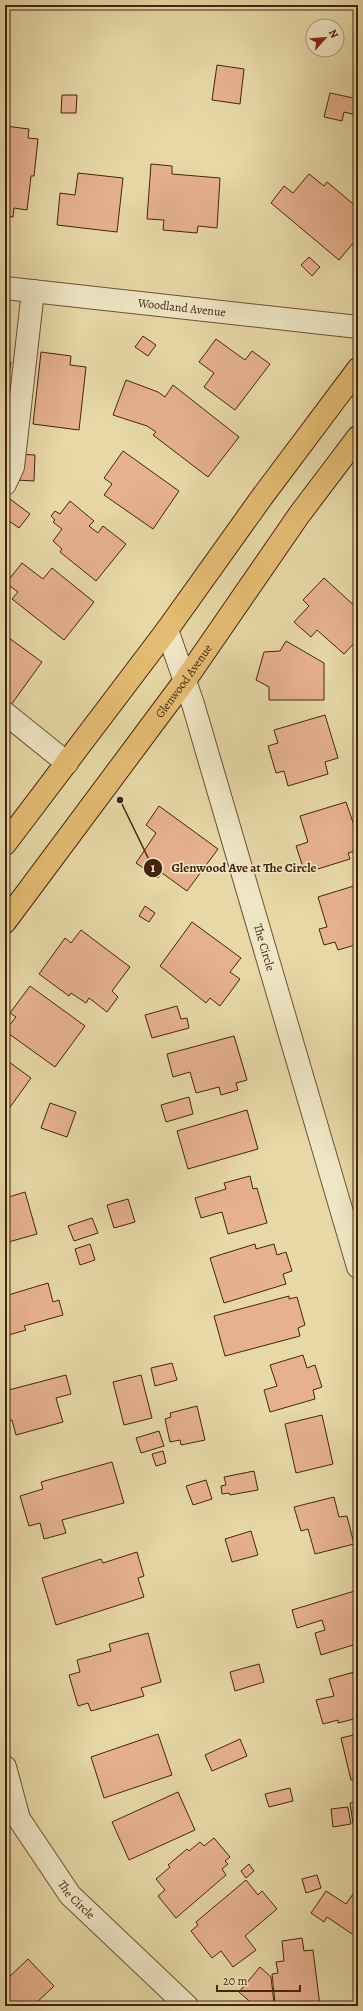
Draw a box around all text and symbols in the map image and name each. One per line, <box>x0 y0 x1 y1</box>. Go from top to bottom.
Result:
north arrow <box>305 18 345 58</box>
text: N <box>325 27 342 41</box>
street label: Woodland Avenue <box>136 295 227 320</box>
street label: Glenwood Avenue <box>152 641 216 721</box>
callout: Glenwood Ave at The Circle <box>143 855 324 880</box>
text: Glenwood Ave at The Circle <box>171 859 317 876</box>
text: 1 <box>151 860 156 876</box>
street label: The Circle <box>250 922 279 973</box>
street label: The Circle <box>54 1877 99 1923</box>
scale bar <box>217 1967 300 1993</box>
text: 20 m <box>223 1973 247 1989</box>

